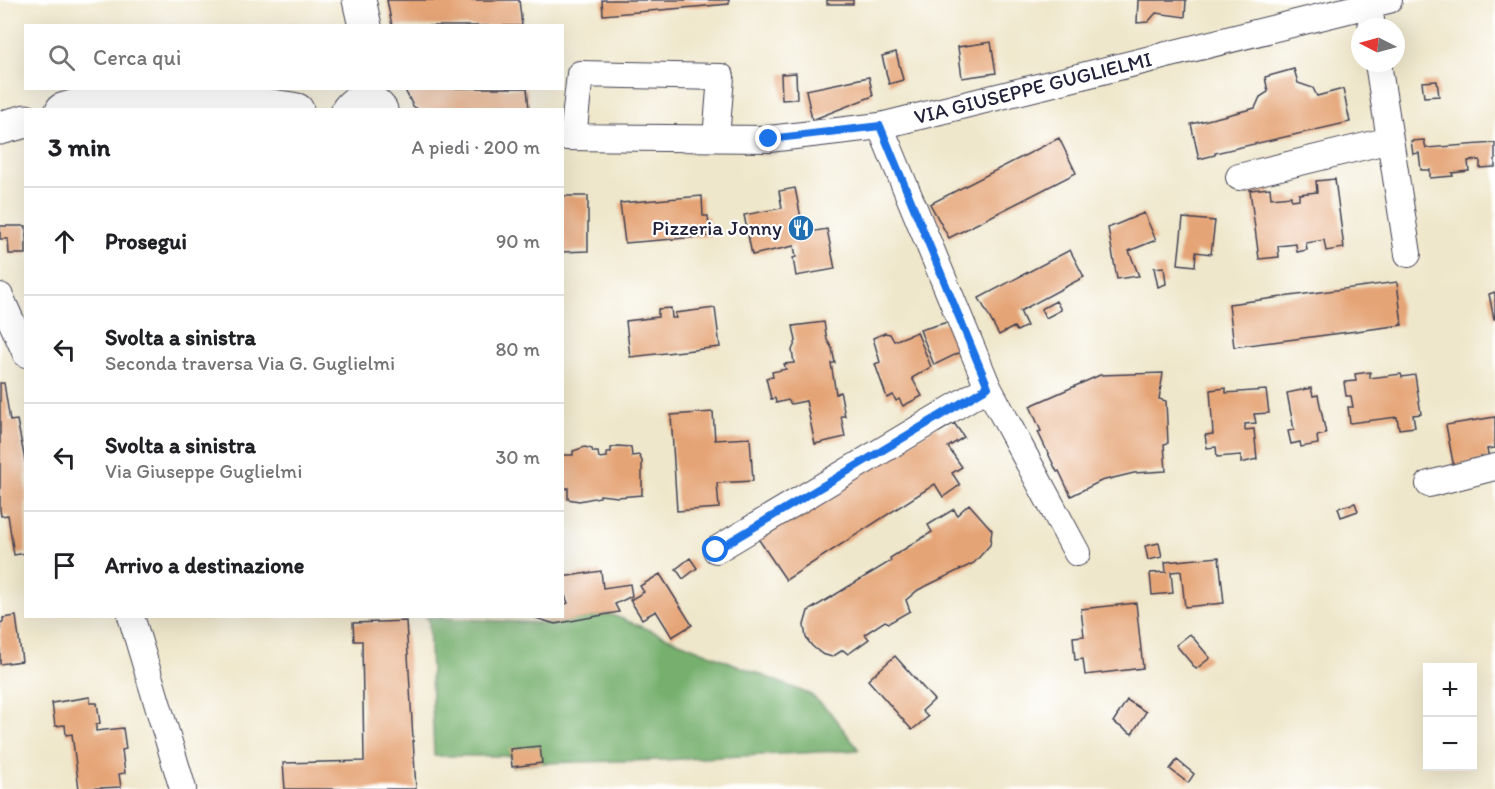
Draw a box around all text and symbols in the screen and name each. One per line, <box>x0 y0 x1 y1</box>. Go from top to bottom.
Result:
north arrow <box>1351 18 1405 72</box>
search box <box>24 24 564 90</box>
icon: search <box>45 41 78 74</box>
text: Cerca qui <box>93 44 181 71</box>
street label: VIA GIUSEPPE GUGLIELMI <box>911 46 1154 129</box>
route end <box>755 125 781 151</box>
text: 3 min <box>48 131 110 163</box>
text: A piedi · 200 m <box>411 135 540 159</box>
restaurant icon: Pizzeria Jonny <box>786 213 816 243</box>
place label: Pizzeria Jonny <box>652 215 782 240</box>
icon: ahead <box>48 225 81 258</box>
text: Prosegui <box>105 228 187 255</box>
text: 90 m <box>496 229 540 253</box>
text: Svolta a sinistra <box>105 324 256 351</box>
icon: left <box>48 333 81 366</box>
text: 80 m <box>495 337 540 361</box>
text: Seconda traversa Via G. Guglielmi <box>105 351 395 375</box>
text: Svolta a sinistra <box>105 432 256 459</box>
icon: left <box>48 441 81 474</box>
text: 30 m <box>495 445 540 469</box>
text: Via Giuseppe Guglielmi <box>105 459 302 483</box>
route start <box>702 536 728 562</box>
icon: arrive <box>48 549 81 582</box>
text: Arrivo a destinazione <box>105 552 304 579</box>
map controls <box>1423 663 1477 771</box>
button: + <box>1423 663 1477 717</box>
button: − <box>1423 717 1477 771</box>

